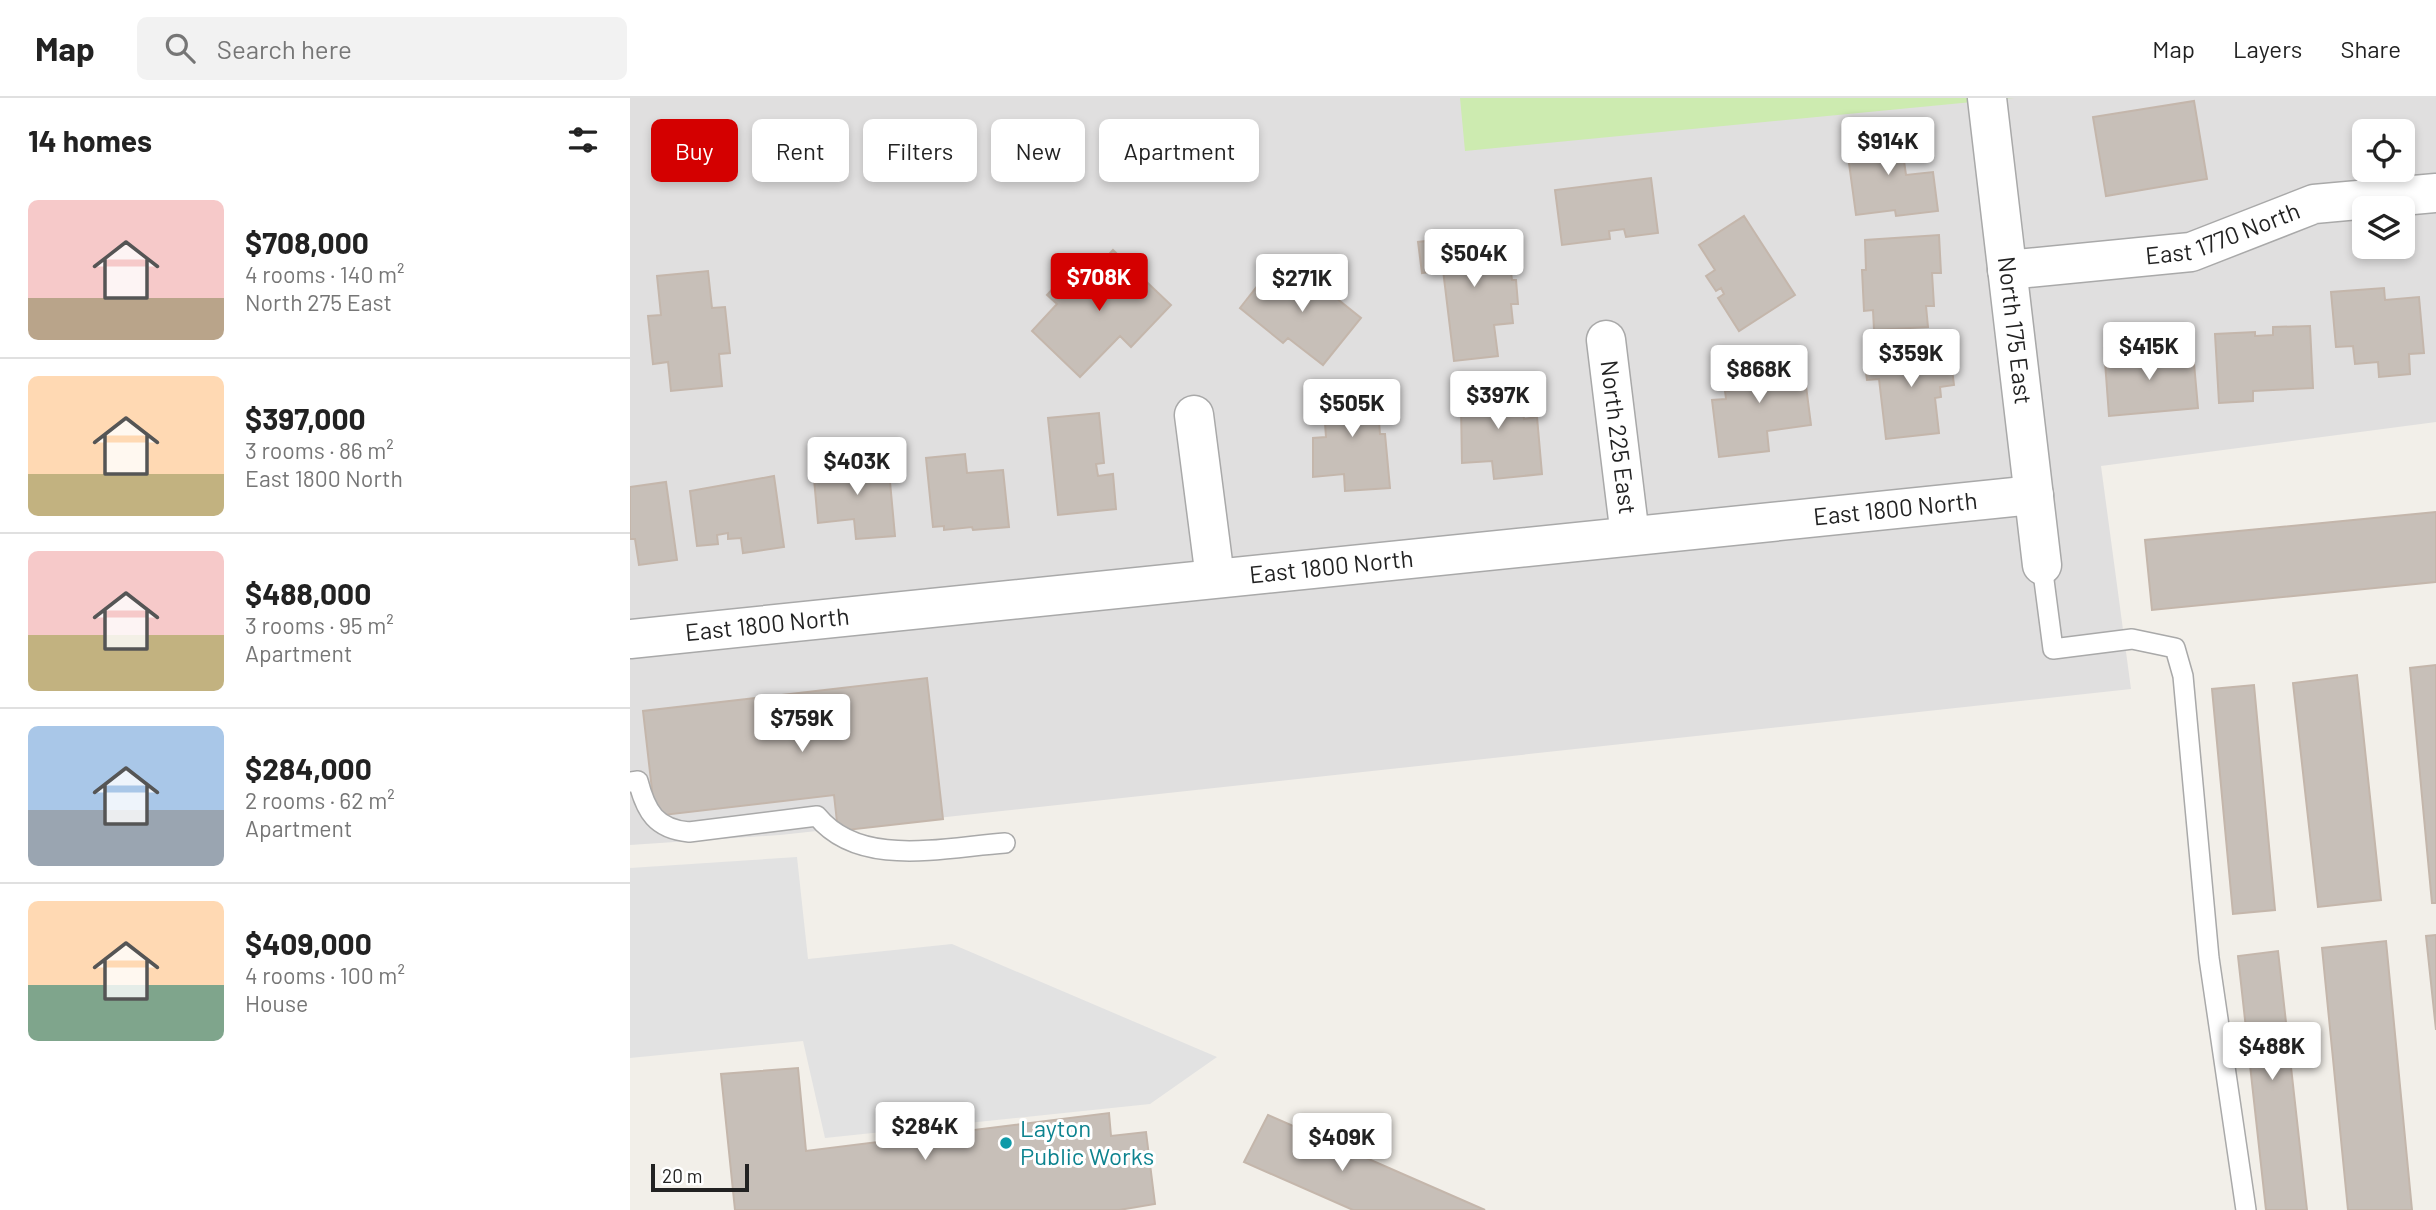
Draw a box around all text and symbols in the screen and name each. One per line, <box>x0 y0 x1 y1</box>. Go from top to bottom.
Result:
search box <box>137 17 627 80</box>
text: Map <box>35 28 95 68</box>
icon: search <box>161 29 199 67</box>
text: Search here <box>217 33 352 64</box>
text: Map <box>2152 34 2195 63</box>
text: Layers <box>2233 34 2302 63</box>
text: Share <box>2340 34 2401 63</box>
pin: $914K <box>1839 118 1937 177</box>
chip: Buy <box>651 119 738 182</box>
chip: Rent <box>752 119 849 182</box>
chip: Filters <box>863 119 977 182</box>
chip: New <box>991 119 1085 182</box>
chip: Apartment <box>1099 119 1259 182</box>
map controls <box>2352 119 2415 259</box>
button: locate <box>2352 119 2415 182</box>
icon: filters <box>564 121 602 159</box>
text: 14 homes <box>28 122 152 158</box>
text: $914K <box>1857 126 1919 154</box>
street label: East 1770 North <box>2144 195 2304 269</box>
button: layers <box>2352 196 2415 259</box>
text: $708,000 <box>245 224 369 260</box>
icon: home <box>84 228 168 312</box>
pin: $504K <box>1425 230 1523 289</box>
text: $504K <box>1441 238 1507 266</box>
pin: $708K <box>1050 254 1148 313</box>
pin: $271K <box>1253 254 1351 314</box>
street label: North 175 East <box>1993 255 2039 406</box>
text: 4 rooms · 140 m² <box>245 260 405 288</box>
text: $708K <box>1067 262 1131 290</box>
text: $271K <box>1272 263 1332 291</box>
text: North 275 East <box>245 288 392 316</box>
pin: $415K <box>2100 322 2198 382</box>
pin: $359K <box>1862 330 1960 389</box>
text: $415K <box>2119 331 2179 359</box>
text: $359K <box>1879 338 1943 366</box>
pin: $868K <box>1710 345 1808 405</box>
text: $868K <box>1727 354 1791 382</box>
street label: North 225 East <box>1596 358 1643 516</box>
pin: $397K <box>1449 372 1547 431</box>
pin: $505K <box>1303 380 1401 439</box>
text: $397K <box>1466 380 1530 408</box>
text: $505K <box>1319 388 1385 416</box>
text: $397,000 <box>245 400 366 436</box>
icon: home <box>84 404 168 488</box>
text: 3 rooms · 86 m² <box>245 436 394 464</box>
pin: $403K <box>808 438 906 497</box>
text: $403K <box>824 446 891 474</box>
text: East 1800 North <box>245 464 403 492</box>
street label: East 1800 North <box>1812 485 1979 531</box>
street label: East 1800 North <box>1248 543 1415 588</box>
text: $488,000 <box>245 575 371 611</box>
icon: home <box>84 579 168 663</box>
street label: East 1800 North <box>684 601 851 646</box>
text: 3 rooms · 95 m² <box>245 611 394 639</box>
text: Apartment <box>245 639 352 667</box>
pin: $759K <box>753 694 851 754</box>
text: $759K <box>770 703 834 731</box>
text: $284,000 <box>245 750 372 786</box>
icon: home <box>84 754 168 838</box>
text: 2 rooms · 62 m² <box>245 786 395 814</box>
text: Apartment <box>245 814 352 842</box>
text: $409,000 <box>245 925 372 961</box>
icon: home <box>84 929 168 1013</box>
text: 4 rooms · 100 m² <box>245 961 405 989</box>
text: House <box>245 989 308 1017</box>
pin: $488K <box>2223 1023 2321 1082</box>
text: $488K <box>2239 1031 2305 1059</box>
pin: $284K <box>876 1102 974 1162</box>
text: $284K <box>892 1111 958 1139</box>
place label: Layton Public Works <box>1020 1113 1154 1170</box>
pin: $409K <box>1293 1114 1391 1173</box>
text: $409K <box>1309 1122 1375 1150</box>
marker: Layton Public Works <box>998 1135 1014 1151</box>
scale bar <box>651 1161 749 1193</box>
text: 20 m <box>662 1164 702 1187</box>

